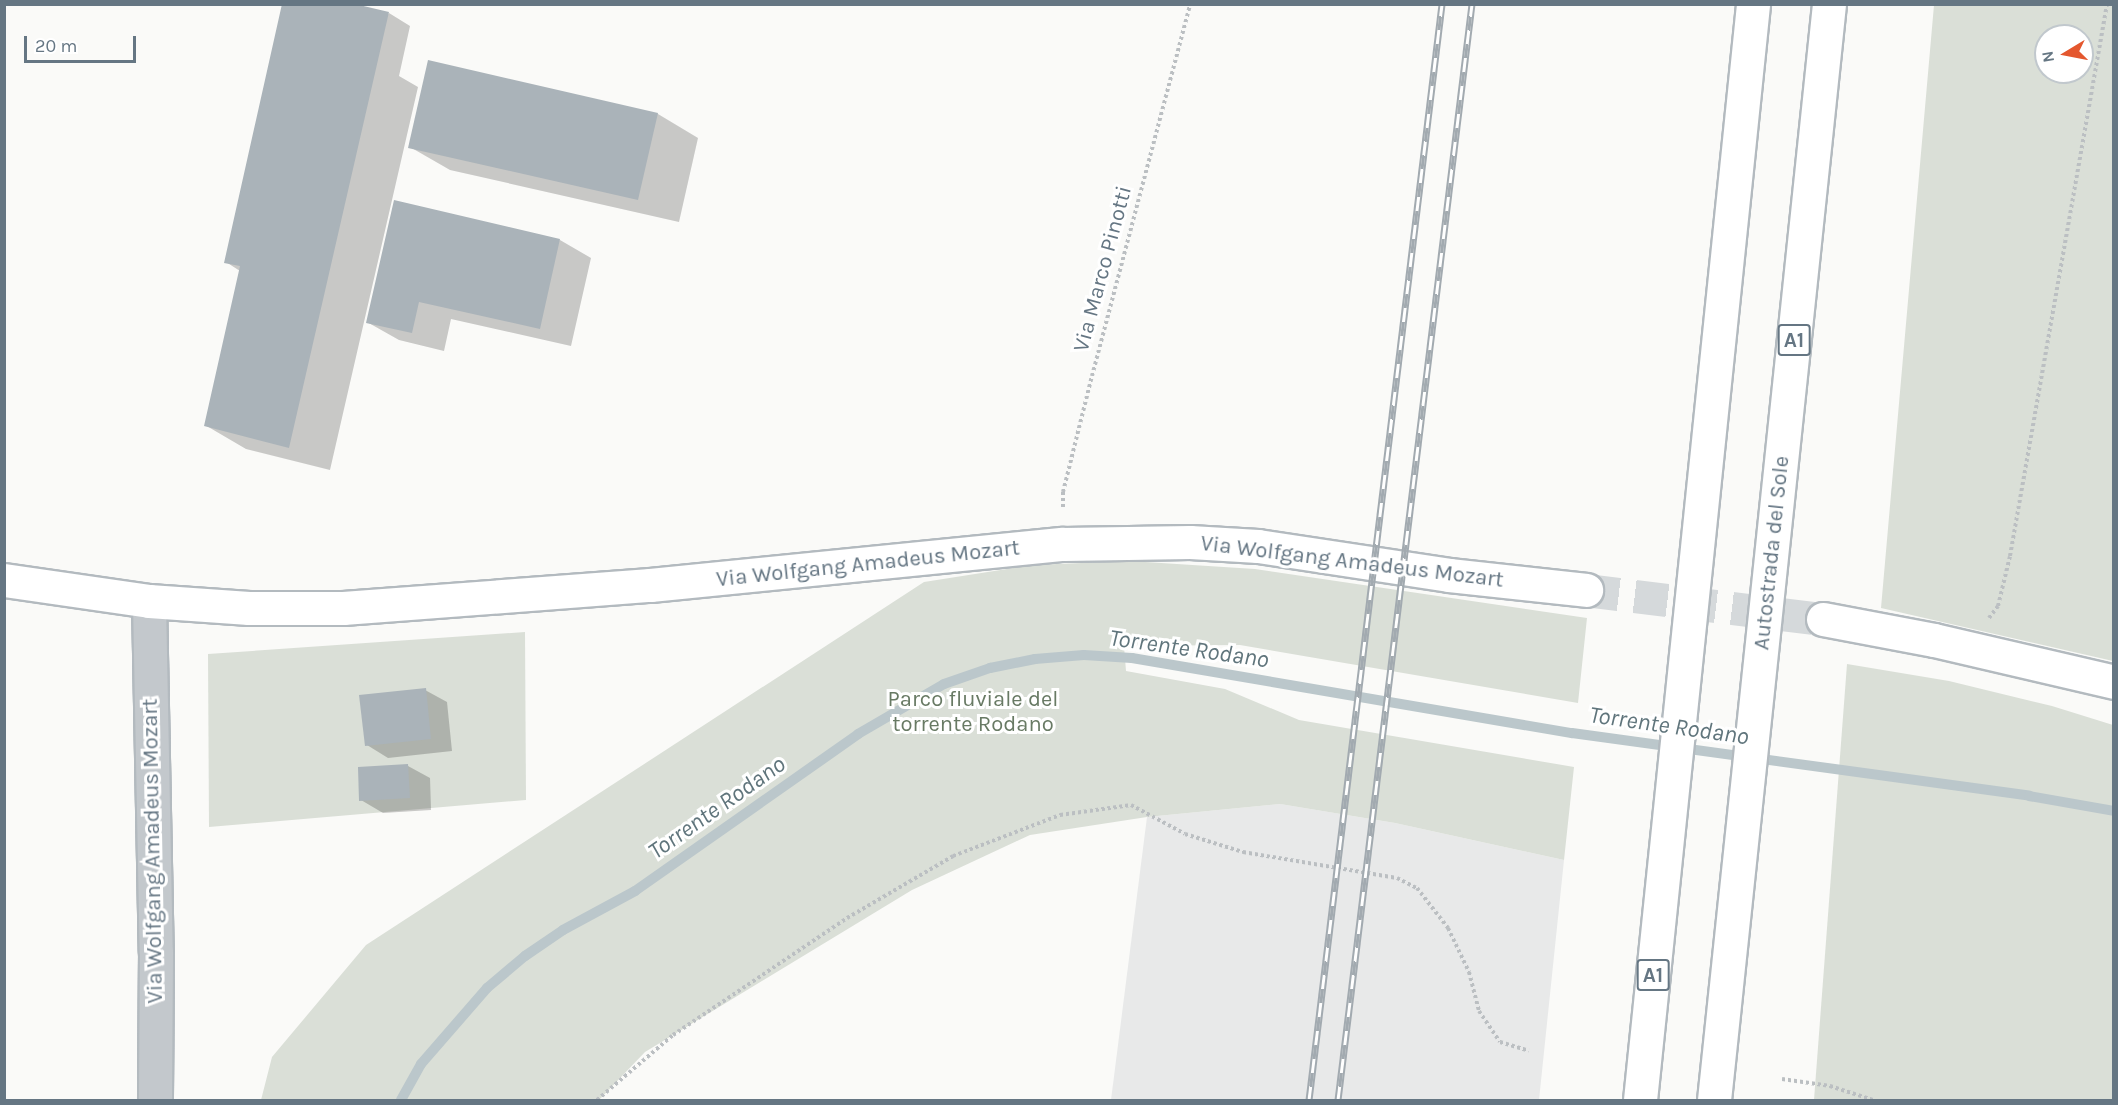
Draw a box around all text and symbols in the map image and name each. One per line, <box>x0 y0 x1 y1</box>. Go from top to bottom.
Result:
scale bar <box>27 24 140 62</box>
north arrow <box>2034 24 2094 84</box>
text: 20 m <box>35 35 77 57</box>
text: N <box>2037 50 2058 64</box>
street label: Via Marco Pinotti <box>1068 183 1138 355</box>
road number: A1 <box>1778 322 1810 358</box>
street label: Autostrada del Sole <box>1749 455 1795 651</box>
street label: Via Wolfgang Amadeus Mozart <box>1199 530 1505 594</box>
street label: Via Wolfgang Amadeus Mozart <box>715 535 1021 593</box>
water label: Torrente Rodano <box>1107 624 1271 674</box>
park label: Parco fluviale del torrente Rodano <box>888 686 1058 738</box>
street label: Via Wolfgang Amadeus Mozart <box>137 698 169 1004</box>
water label: Torrente Rodano <box>1587 701 1751 751</box>
water label: Torrente Rodano <box>643 750 791 866</box>
road number: A1 <box>1636 957 1670 993</box>

